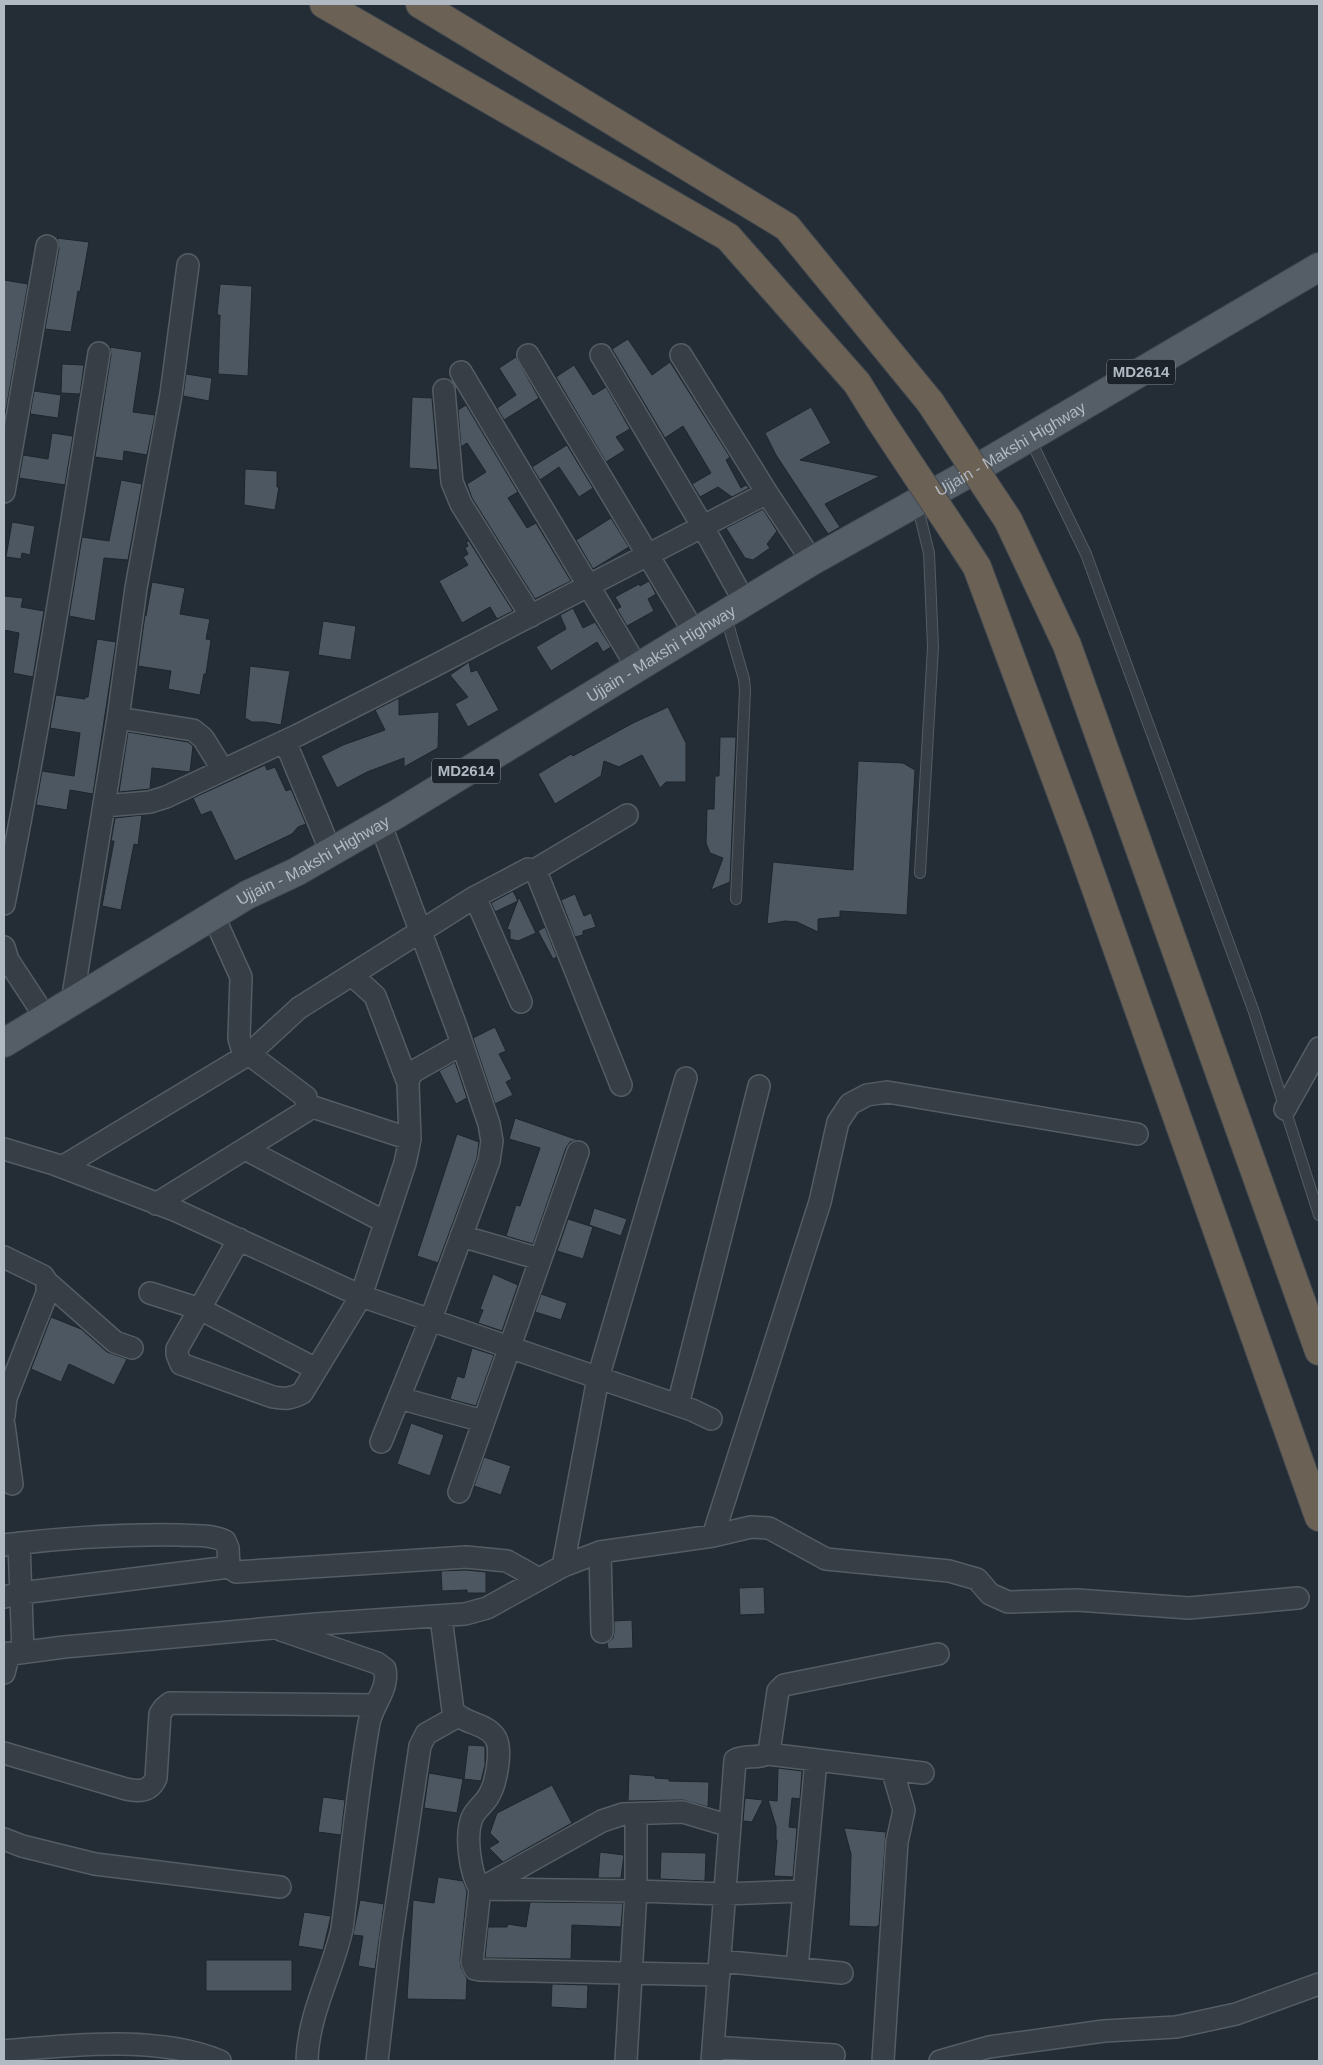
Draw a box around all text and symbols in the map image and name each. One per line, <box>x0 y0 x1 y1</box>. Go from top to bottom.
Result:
road number: MD2614 <box>1107 360 1175 384</box>
street label: Ujjain - Makshi Highway <box>932 398 1088 499</box>
street label: Ujjain - Makshi Highway <box>584 602 738 705</box>
road number: MD2614 <box>432 758 500 784</box>
street label: Ujjain - Makshi Highway <box>233 812 392 908</box>

